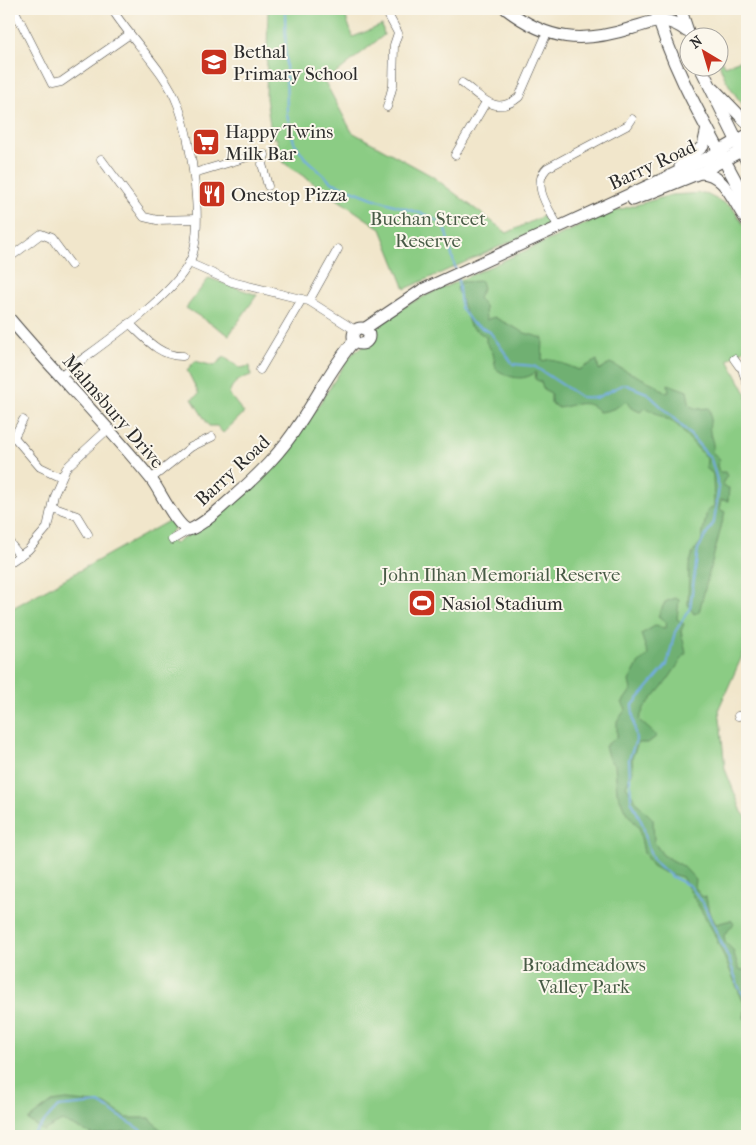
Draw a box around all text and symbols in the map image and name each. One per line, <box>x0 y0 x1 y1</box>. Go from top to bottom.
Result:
north arrow <box>678 28 728 78</box>
text: N <box>687 32 706 52</box>
place label: Bethal Primary School <box>233 41 358 85</box>
school or university icon: Bethal Primary School <box>199 47 229 77</box>
place label: Happy Twins Milk Bar <box>225 121 333 165</box>
supermarket icon: Happy Twins Milk Bar <box>191 127 221 157</box>
street label: Barry Road <box>605 135 700 195</box>
restaurant icon: Onestop Pizza <box>197 179 227 209</box>
place label: Onestop Pizza <box>231 184 347 206</box>
park label: Buchan Street Reserve <box>370 208 486 252</box>
street label: Malmsbury Drive <box>58 350 169 473</box>
street label: Barry Road <box>191 430 275 511</box>
park label: John Ilhan Memorial Reserve <box>380 564 620 586</box>
sports icon: Nasiol Stadium <box>407 588 437 618</box>
place label: Nasiol Stadium <box>441 593 563 615</box>
park label: Broadmeadows Valley Park <box>522 954 646 998</box>

